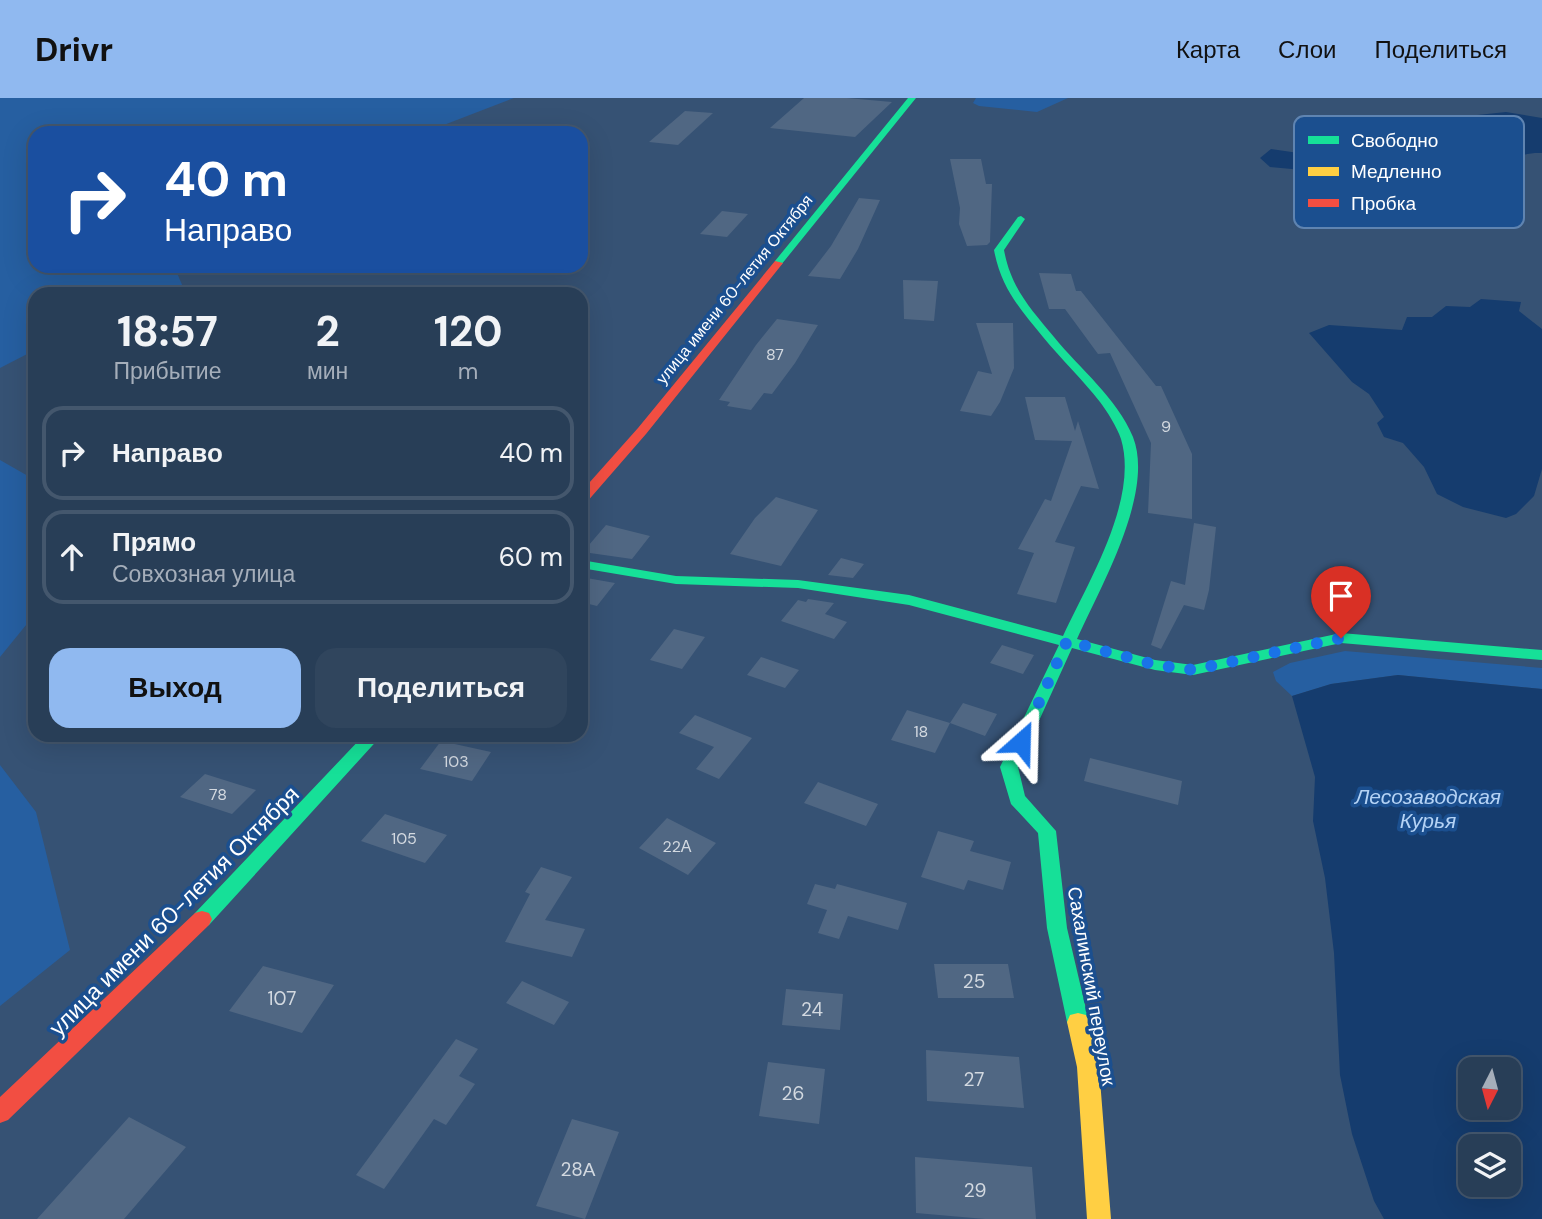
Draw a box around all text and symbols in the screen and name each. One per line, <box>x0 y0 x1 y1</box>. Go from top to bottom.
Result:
text: Drivr <box>35 28 113 71</box>
text: Карта <box>1176 34 1240 65</box>
text: Слои <box>1278 34 1336 65</box>
text: Поделиться <box>1374 34 1507 65</box>
legend <box>1294 116 1524 228</box>
text: Свободно <box>1351 128 1438 153</box>
text: 40 m <box>164 147 288 211</box>
icon: right <box>49 154 140 245</box>
text: Медленно <box>1351 159 1441 184</box>
street label: улица имени 60-летия Октября <box>651 190 817 388</box>
text: Пробка <box>1351 191 1416 216</box>
text: Направо <box>164 209 292 251</box>
text: 18:57 <box>117 304 218 359</box>
text: 2 <box>315 304 340 359</box>
text: 120 <box>434 304 503 359</box>
house number: 87 <box>766 344 784 365</box>
text: Прибытие <box>113 356 221 386</box>
text: мин <box>307 356 348 386</box>
text: m <box>458 356 478 386</box>
house number: 9 <box>1161 416 1171 437</box>
icon: right <box>53 434 91 472</box>
text: Направо <box>112 436 223 470</box>
text: 40 m <box>499 436 563 470</box>
text: Прямо <box>112 525 196 559</box>
icon: ahead <box>53 538 91 576</box>
text: 60 m <box>499 540 563 574</box>
text: Совхозная улица <box>112 559 295 589</box>
pin <box>1311 566 1371 638</box>
icon: arrive <box>1322 577 1360 615</box>
button: Выход <box>49 648 301 728</box>
button: Поделиться <box>315 648 567 728</box>
position arrow <box>984 705 1058 779</box>
house number: 18 <box>914 721 928 742</box>
house number: 103 <box>443 751 469 772</box>
street label: улица имени 60-летия Октября <box>43 780 305 1042</box>
water label: Лесозаводская Курья <box>1353 783 1501 835</box>
house number: 78 <box>209 784 227 805</box>
house number: 105 <box>391 828 417 849</box>
house number: 22А <box>662 836 692 857</box>
street label: Сахалинский переулок <box>1062 885 1121 1088</box>
house number: 25 <box>963 969 985 994</box>
house number: 107 <box>268 986 296 1011</box>
house number: 24 <box>801 997 823 1022</box>
north arrow <box>1458 1057 1521 1120</box>
map controls <box>1458 1057 1521 1197</box>
house number: 27 <box>964 1067 984 1092</box>
house number: 26 <box>782 1081 804 1106</box>
button: layers <box>1458 1134 1521 1197</box>
house number: 28А <box>561 1157 596 1182</box>
house number: 29 <box>964 1178 986 1203</box>

